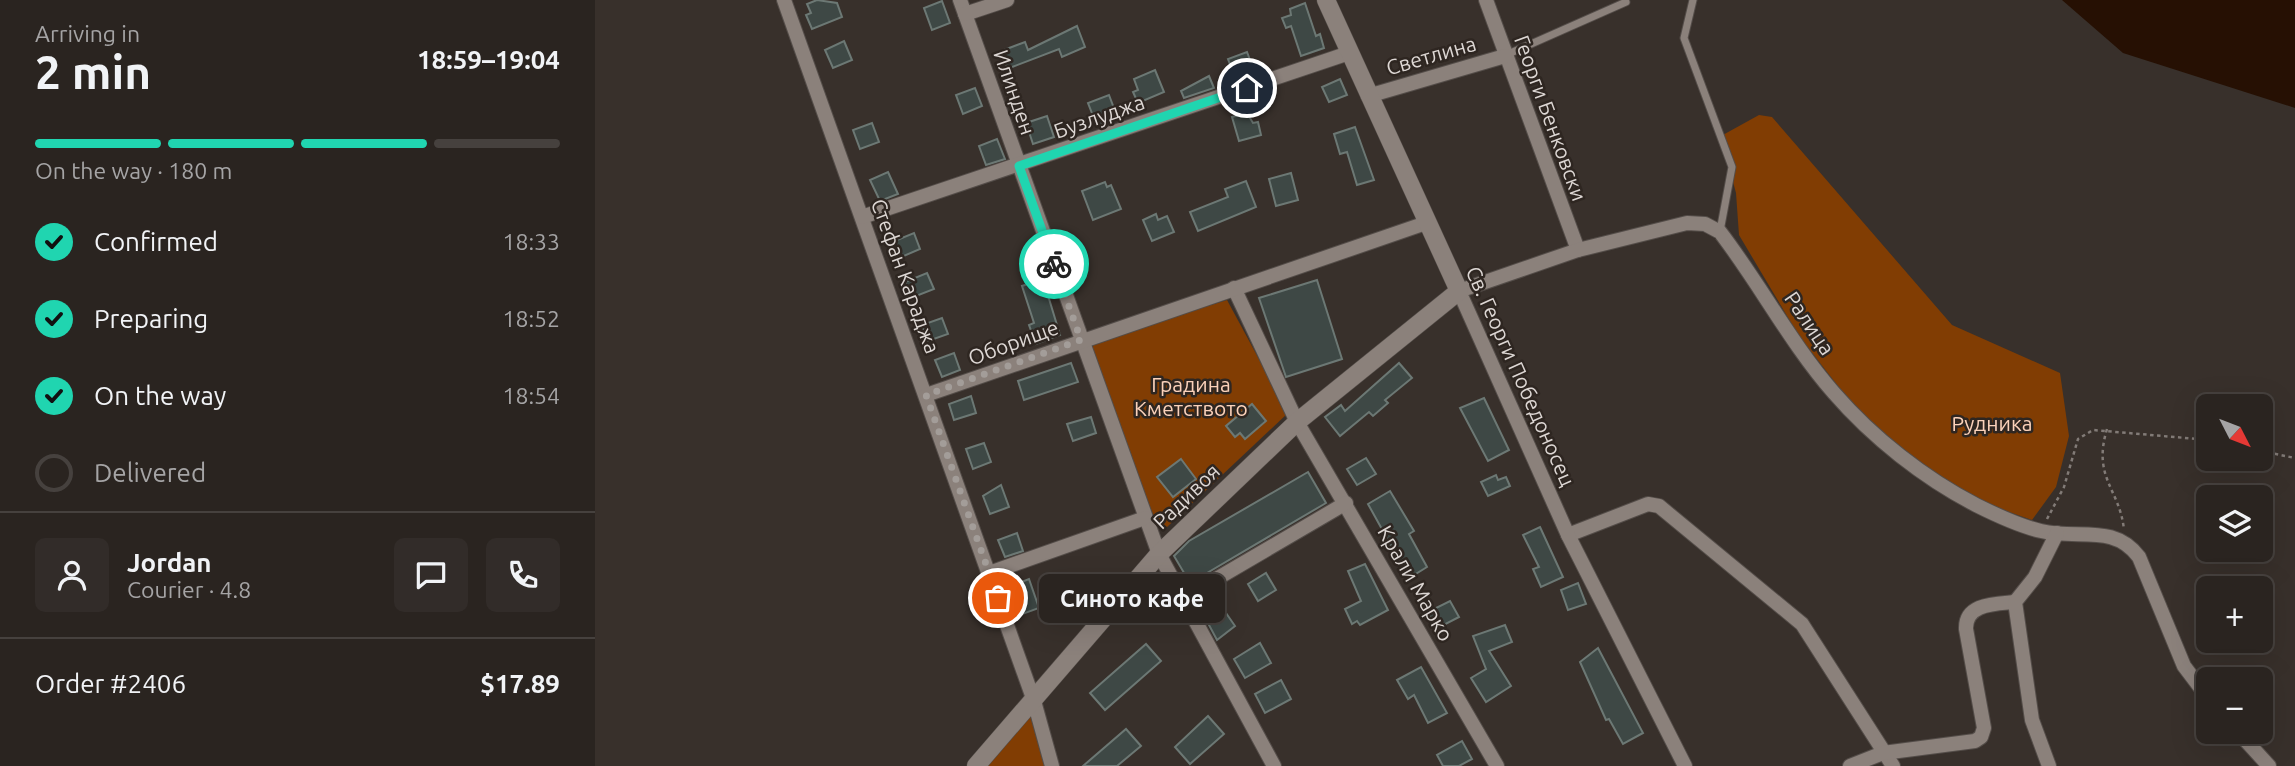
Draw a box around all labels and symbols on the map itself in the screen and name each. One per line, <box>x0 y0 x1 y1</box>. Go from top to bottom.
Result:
street label: Светлина <box>1383 31 1479 79</box>
street label: Георги Бенковски <box>1510 32 1592 204</box>
street label: Илинден <box>989 46 1041 138</box>
pin <box>1217 58 1277 118</box>
street label: Бузлуджа <box>1051 89 1147 143</box>
street label: Стефан Караджа <box>867 195 945 357</box>
courier <box>1019 229 1089 299</box>
street label: Св. Георги Победоносец <box>1462 262 1580 490</box>
street label: Ралица <box>1780 287 1840 359</box>
street label: Оборище <box>965 315 1061 369</box>
park label: Градина Кметството <box>1134 372 1248 420</box>
north arrow <box>2196 394 2273 471</box>
park label: Рудника <box>1951 411 2033 435</box>
street label: Радивоя <box>1148 459 1224 533</box>
street label: Крали Марко <box>1373 521 1459 645</box>
pin <box>968 568 1028 628</box>
callout: Синото кафе <box>1040 574 1225 622</box>

